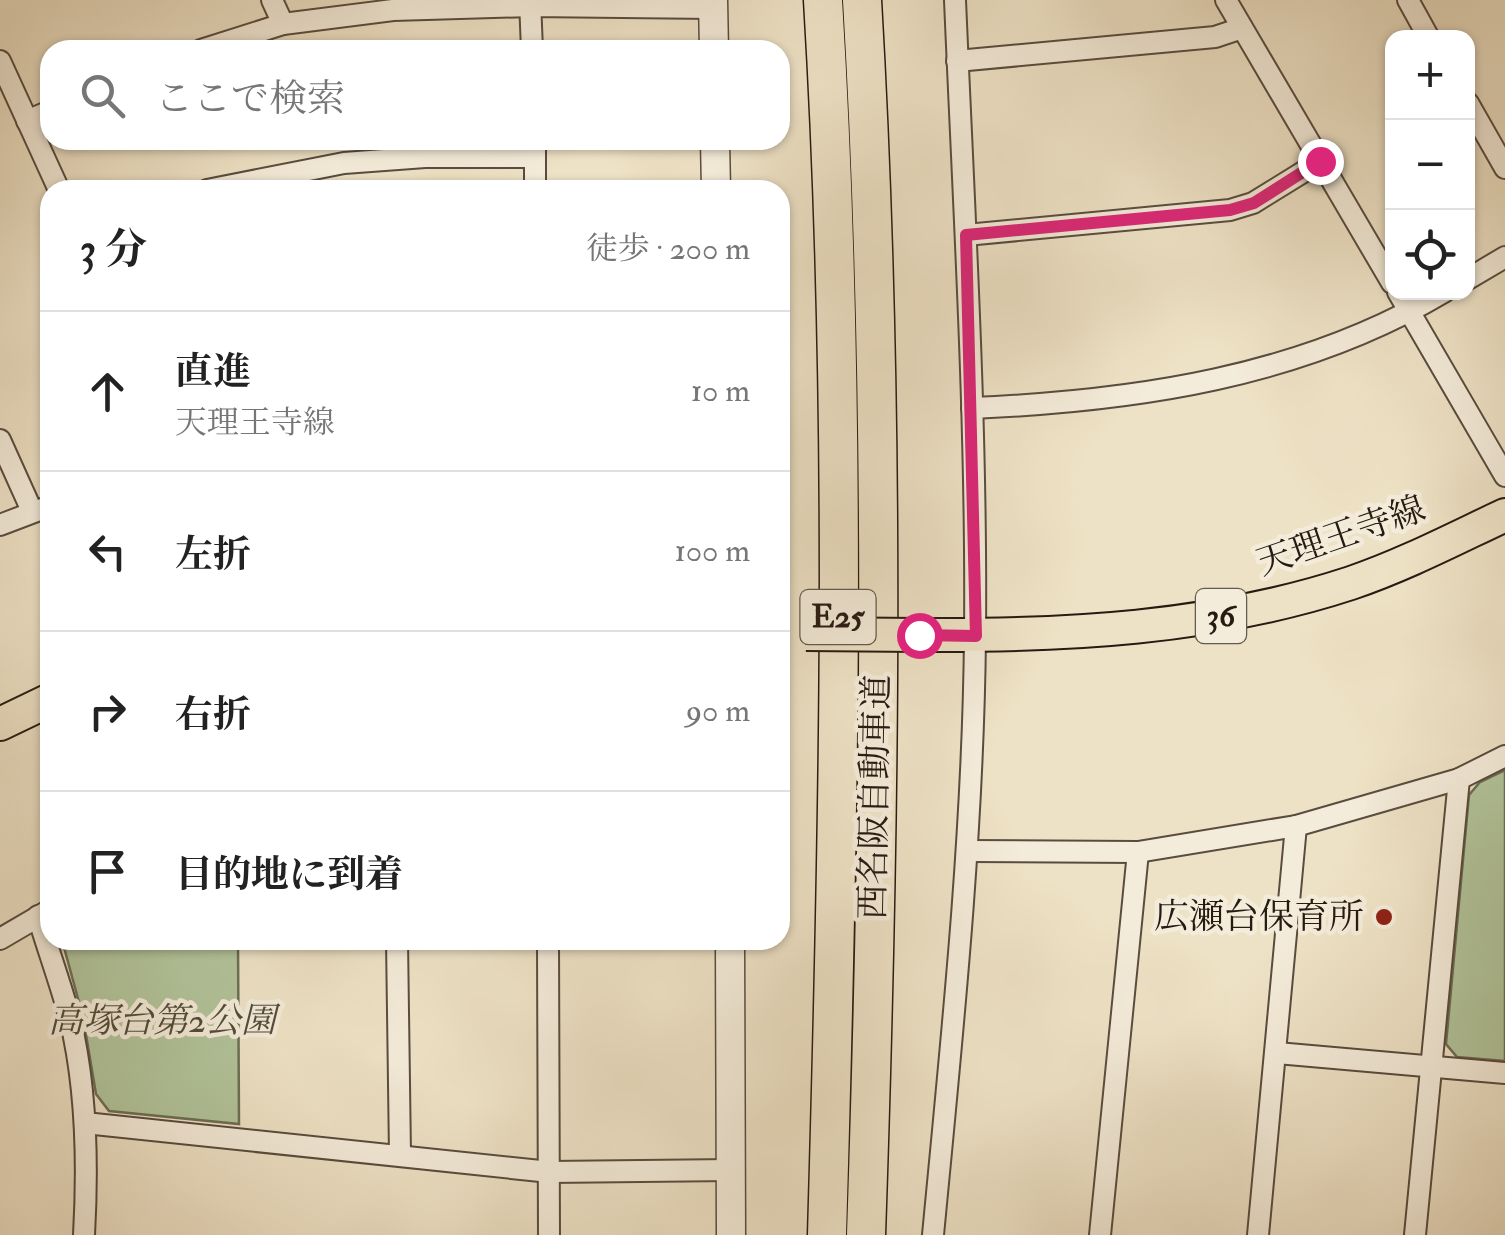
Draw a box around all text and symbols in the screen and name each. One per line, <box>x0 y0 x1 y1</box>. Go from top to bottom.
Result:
map controls <box>1385 30 1475 300</box>
button: + <box>1385 30 1475 120</box>
search box <box>40 40 790 150</box>
icon: search <box>75 68 130 123</box>
text: ここで検索 <box>155 75 345 123</box>
button: − <box>1385 120 1475 210</box>
route end <box>1298 139 1344 185</box>
button: locate <box>1385 210 1475 300</box>
text: 3 分 <box>80 224 147 276</box>
text: 徒歩 · 200 m <box>586 229 750 269</box>
text: 直進 <box>175 348 251 396</box>
icon: ahead <box>80 364 135 419</box>
text: 10 m <box>691 371 750 411</box>
text: 天理王寺線 <box>175 403 335 443</box>
street label: 天理王寺線 <box>1251 487 1431 585</box>
icon: left <box>80 524 135 579</box>
text: 左折 <box>175 531 251 579</box>
text: 100 m <box>674 531 750 571</box>
road number: 36 <box>1196 589 1246 643</box>
road number: E25 <box>800 590 876 644</box>
route start <box>897 613 943 659</box>
street label: 西名阪自動車道 <box>851 674 899 920</box>
icon: right <box>80 684 135 739</box>
text: 右折 <box>175 691 251 739</box>
text: 90 m <box>686 691 750 731</box>
icon: arrive <box>80 844 135 899</box>
text: 目的地に到着 <box>175 851 403 899</box>
place label: 広瀬台保育所 <box>1154 895 1364 939</box>
marker: 広瀬台保育所 <box>1373 906 1395 928</box>
park label: 高塚台第2公園 <box>48 999 281 1043</box>

